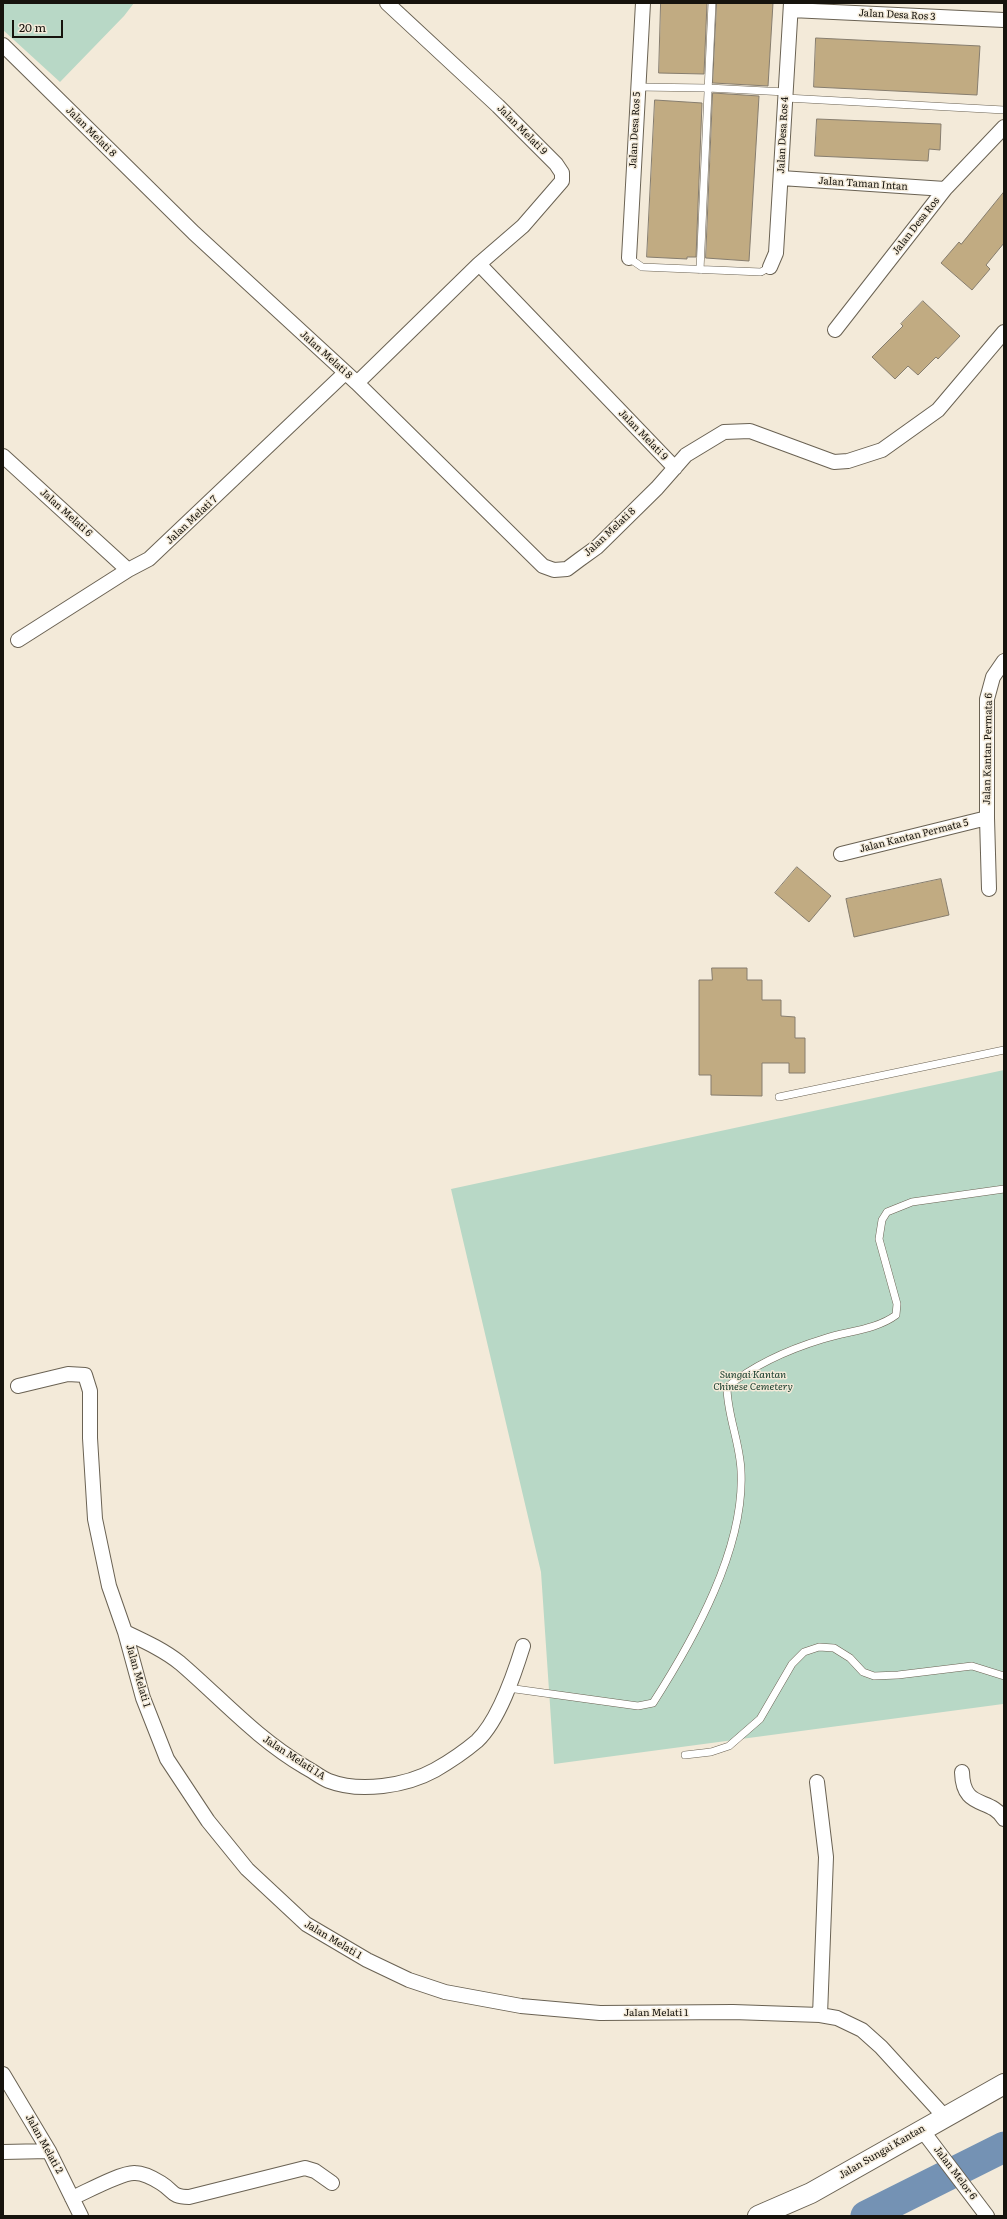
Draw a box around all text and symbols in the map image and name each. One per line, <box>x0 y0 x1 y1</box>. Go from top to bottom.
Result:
street label: Jalan Desa Ros 3 <box>858 7 936 23</box>
scale bar <box>14 12 65 38</box>
text: 20 m <box>19 18 46 36</box>
street label: Jalan Desa Ros 5 <box>627 91 643 169</box>
street label: Jalan Desa Ros 4 <box>775 96 791 174</box>
street label: Jalan Melati 9 <box>495 103 549 157</box>
street label: Jalan Melati 8 <box>63 104 119 160</box>
street label: Jalan Taman Intan <box>818 175 908 193</box>
street label: Jalan Desa Ros <box>890 195 942 257</box>
street label: Jalan Melati 8 <box>297 328 355 382</box>
street label: Jalan Melati 9 <box>616 407 670 463</box>
street label: Jalan Melati 6 <box>38 487 94 539</box>
street label: Jalan Melati 7 <box>164 493 220 547</box>
street label: Jalan Melati 8 <box>582 505 638 559</box>
street label: Jalan Kantan Permata 6 <box>981 693 995 805</box>
street label: Jalan Kantan Permata 5 <box>858 817 970 855</box>
park label: Sungai Kantan Chinese Cemetery <box>713 1369 793 1392</box>
street label: Jalan Melati 1 <box>123 1643 153 1709</box>
street label: Jalan Melati 1A <box>261 1733 327 1783</box>
street label: Jalan Melati 1 <box>302 1918 364 1962</box>
street label: Jalan Melati 1 <box>624 2007 688 2019</box>
street label: Jalan Melati 2 <box>23 2112 65 2176</box>
street label: Jalan Sungai Kantan <box>837 2122 927 2182</box>
street label: Jalan Melor 6 <box>931 2144 979 2202</box>

